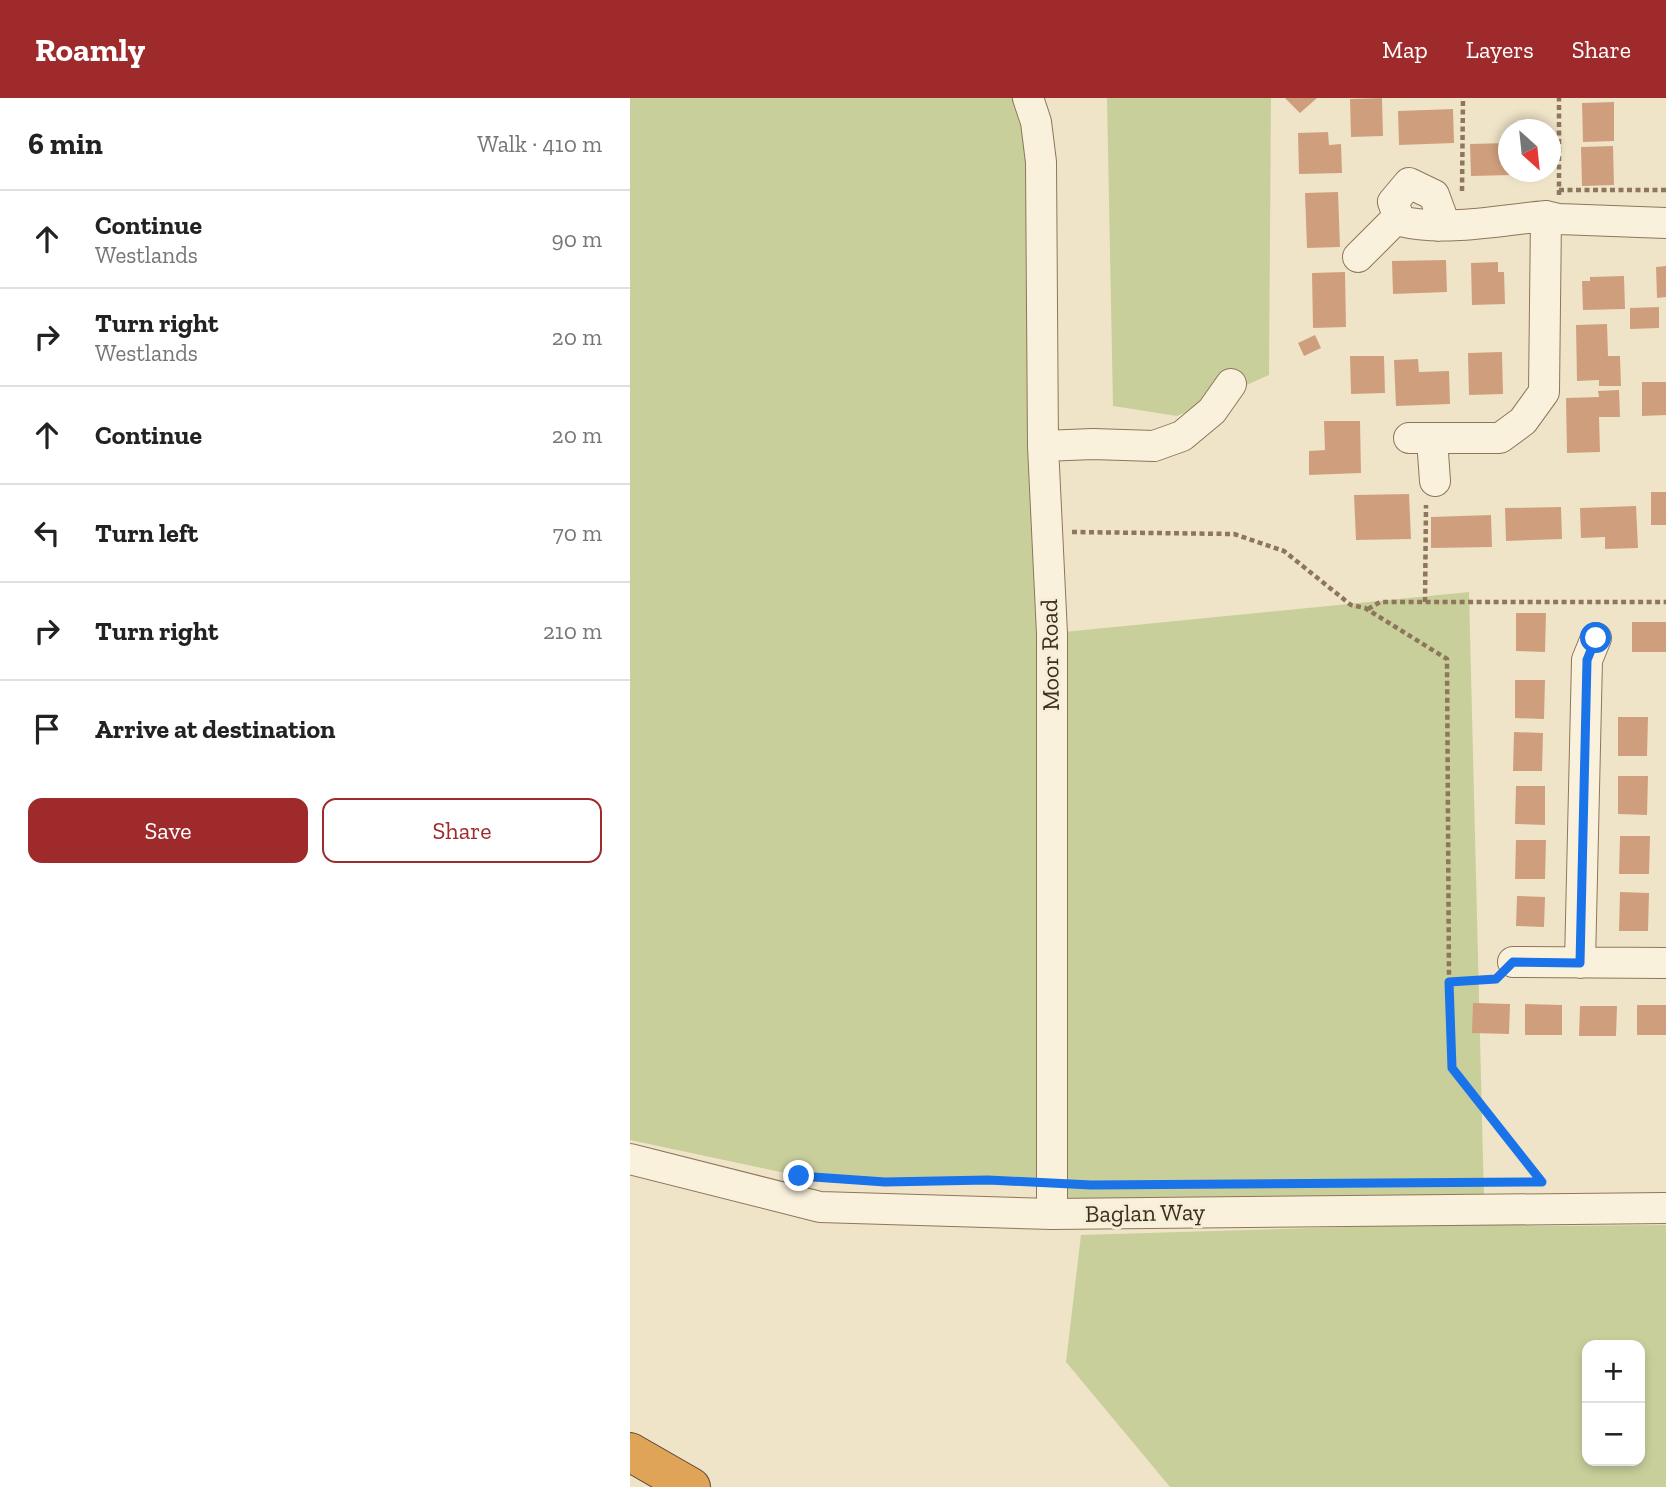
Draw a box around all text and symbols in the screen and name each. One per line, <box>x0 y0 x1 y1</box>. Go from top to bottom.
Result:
text: Roamly <box>35 30 145 69</box>
text: Map <box>1382 35 1428 64</box>
text: Layers <box>1466 35 1534 64</box>
text: Share <box>1572 35 1631 64</box>
north arrow <box>1498 119 1561 182</box>
text: 6 min <box>28 126 103 162</box>
text: Walk · 410 m <box>477 130 602 158</box>
text: Continue <box>95 209 202 241</box>
icon: ahead <box>28 220 66 258</box>
text: 90 m <box>551 225 602 253</box>
text: Westlands <box>95 241 198 269</box>
text: Turn right <box>95 307 218 339</box>
icon: right <box>28 318 66 356</box>
text: 20 m <box>552 323 602 351</box>
text: Westlands <box>95 339 198 367</box>
icon: ahead <box>28 416 66 454</box>
text: Continue <box>95 419 202 451</box>
text: 20 m <box>552 421 602 449</box>
icon: left <box>28 514 66 552</box>
text: Turn left <box>95 517 198 549</box>
text: 70 m <box>553 519 602 547</box>
street label: Moor Road <box>1034 599 1065 711</box>
icon: right <box>28 612 66 650</box>
text: Turn right <box>95 615 218 647</box>
text: 210 m <box>543 617 602 645</box>
route start <box>1580 622 1611 653</box>
icon: arrive <box>28 710 66 748</box>
text: Arrive at destination <box>95 713 335 745</box>
button: Save <box>28 798 308 863</box>
button: Share <box>322 798 602 863</box>
route end <box>783 1160 814 1191</box>
street label: Baglan Way <box>1085 1197 1206 1228</box>
map controls <box>1582 1340 1645 1466</box>
button: + <box>1582 1340 1645 1403</box>
button: − <box>1582 1403 1645 1466</box>

